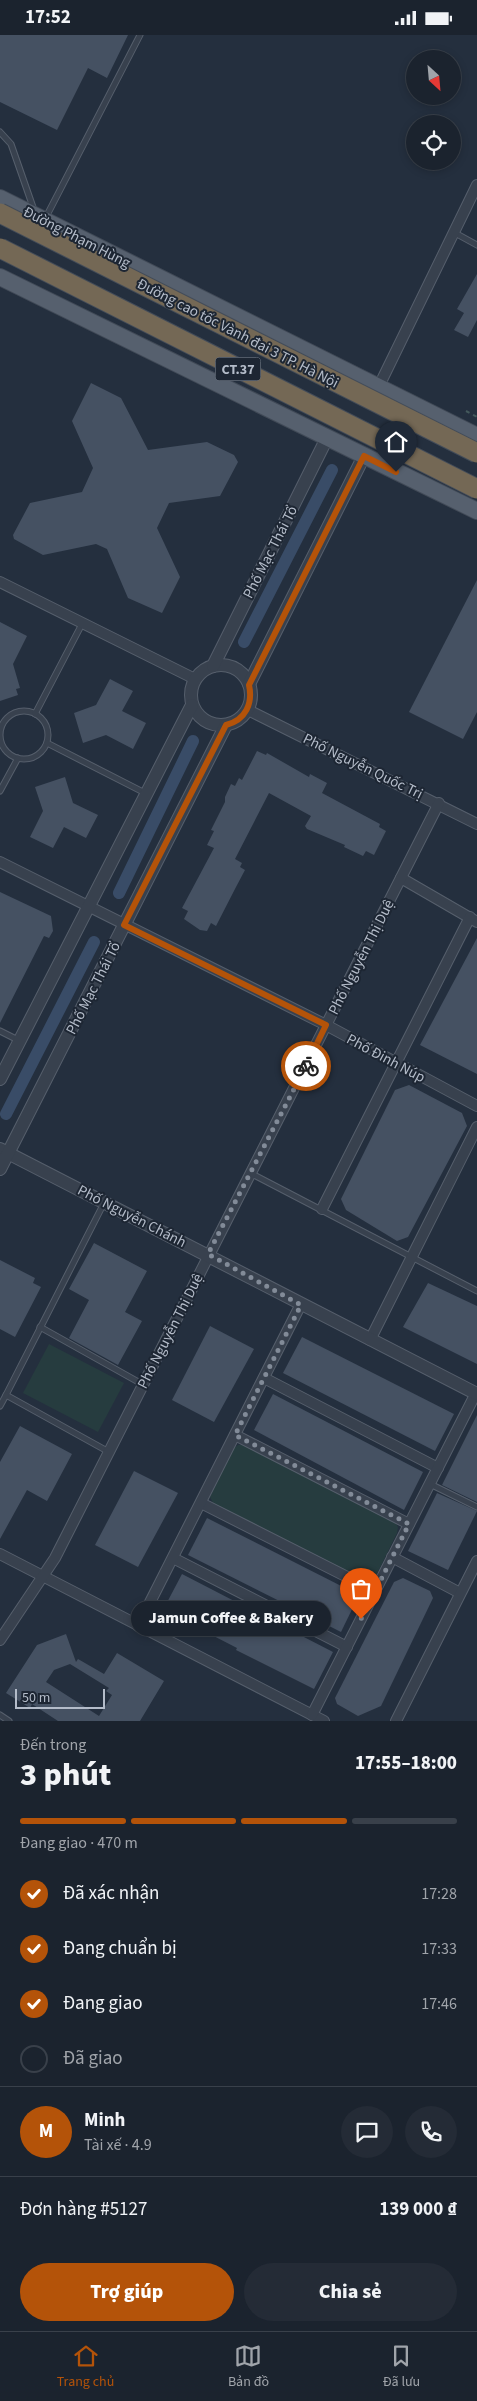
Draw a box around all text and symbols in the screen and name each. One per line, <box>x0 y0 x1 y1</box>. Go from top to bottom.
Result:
text: 17:52 <box>25 4 71 31</box>
north arrow <box>406 50 461 105</box>
map controls <box>406 50 461 170</box>
button: locate <box>406 115 461 170</box>
street label: Đường Phạm Hùng <box>19 201 134 274</box>
street label: Đường cao tốc Vành đai 3 TP. Hà Nội <box>133 273 342 394</box>
road number: CT.37 <box>216 357 260 381</box>
pin <box>375 421 417 472</box>
icon: home <box>382 428 410 456</box>
street label: Phố Mạc Thái Tổ <box>238 502 303 602</box>
street label: Phố Nguyễn Quốc Trị <box>299 728 426 805</box>
street label: Phố Nguyễn Thị Duệ <box>323 896 400 1018</box>
street label: Phố Mạc Thái Tổ <box>61 938 126 1038</box>
street label: Phố Đinh Núp <box>343 1029 429 1088</box>
courier <box>281 1041 331 1091</box>
icon: bike <box>292 1052 320 1080</box>
street label: Phố Nguyễn Chánh <box>74 1180 190 1253</box>
street label: Phố Nguyễn Thị Duệ <box>132 1270 209 1392</box>
pin <box>340 1568 382 1619</box>
icon: bag <box>347 1575 375 1603</box>
callout: Jamun Coffee & Bakery <box>131 1601 331 1637</box>
text: Jamun Coffee & Bakery <box>148 1607 314 1629</box>
scale bar <box>15 1686 105 1709</box>
text: 50 m <box>22 1688 50 1708</box>
text: Đến trong <box>20 1734 86 1756</box>
text: 17:55–18:00 <box>355 1750 457 1777</box>
text: 3 phút <box>20 1752 111 1798</box>
text: Đang giao · 470 m <box>20 1832 138 1854</box>
icon: check <box>20 1880 48 1908</box>
text: Đã xác nhận <box>63 1880 159 1907</box>
text: 17:28 <box>421 1883 457 1905</box>
icon: check <box>20 1935 48 1963</box>
text: Đang chuẩn bị <box>63 1935 177 1962</box>
text: 17:33 <box>421 1938 457 1960</box>
icon: check <box>20 1990 48 2018</box>
text: Đang giao <box>63 1990 143 2017</box>
text: 17:46 <box>421 1993 457 2015</box>
text: Đã giao <box>63 2045 123 2072</box>
button: chat <box>341 2106 393 2158</box>
button: phone <box>405 2106 457 2158</box>
text: Minh <box>84 2107 125 2134</box>
text: M <box>39 2118 53 2145</box>
text: Tài xế · 4.9 <box>84 2134 152 2156</box>
text: Đơn hàng #5127 <box>20 2196 147 2223</box>
text: 139 000 ₫ <box>379 2196 457 2223</box>
button: Trợ giúp <box>20 2263 234 2321</box>
button: Chia sẻ <box>244 2263 457 2321</box>
tab: Trang chủ <box>57 2342 114 2392</box>
tab: Bản đồ <box>228 2342 269 2392</box>
tab: Đã lưu <box>383 2342 420 2392</box>

